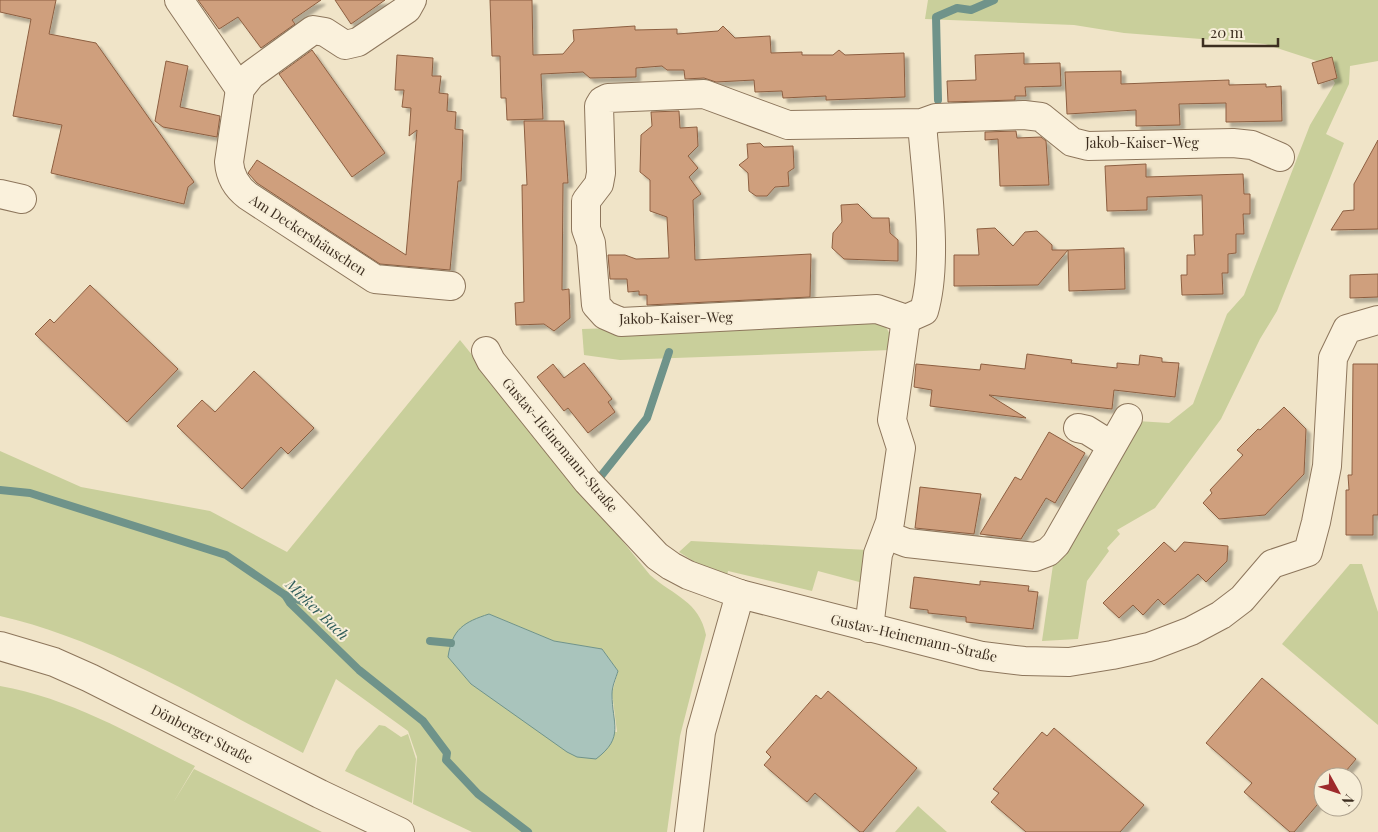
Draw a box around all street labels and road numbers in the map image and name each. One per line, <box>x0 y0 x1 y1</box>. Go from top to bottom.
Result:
street label: Jakob-Kaiser-Weg <box>1084 133 1199 152</box>
street label: Am Deckershäuschen <box>245 189 371 280</box>
street label: Jakob-Kaiser-Weg <box>618 307 734 328</box>
street label: Gustav-Heinemann-Straße <box>498 373 622 516</box>
street label: Gustav-Heinemann-Straße <box>829 609 999 666</box>
street label: Dönberger Straße <box>148 700 256 767</box>

